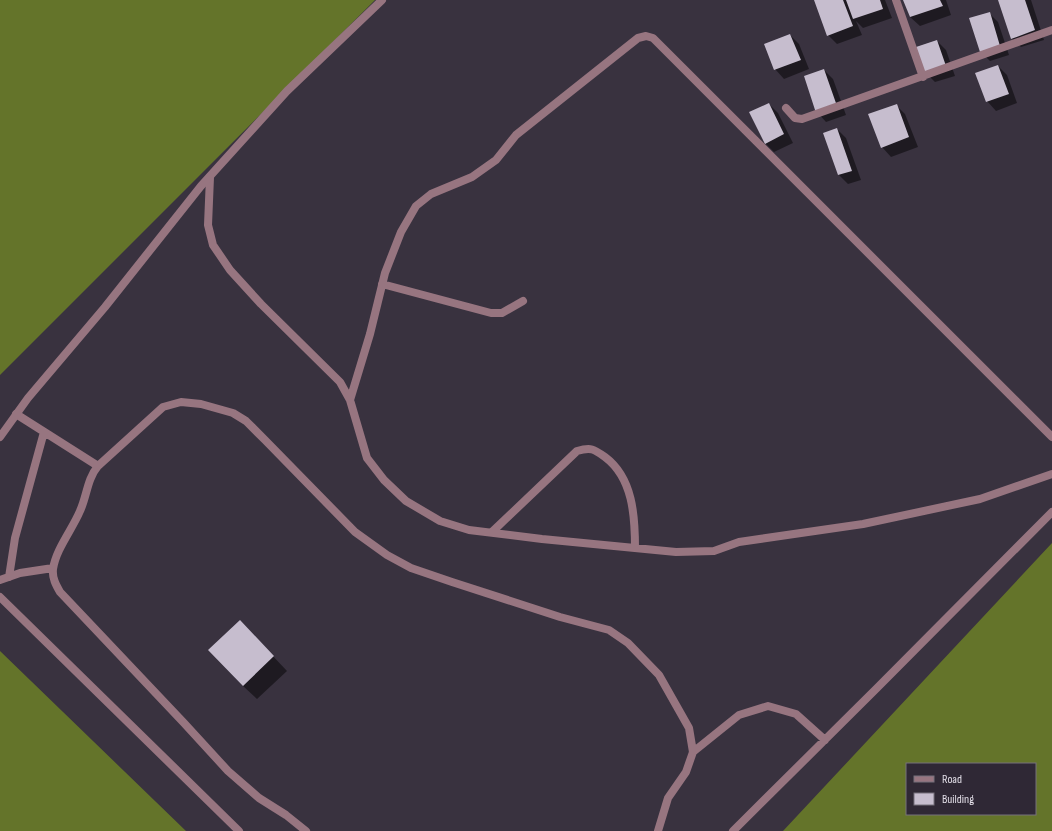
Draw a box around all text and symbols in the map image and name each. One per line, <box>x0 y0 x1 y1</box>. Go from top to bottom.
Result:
legend <box>906 763 1036 815</box>
text: Road <box>942 772 962 787</box>
text: Building <box>942 792 974 807</box>

